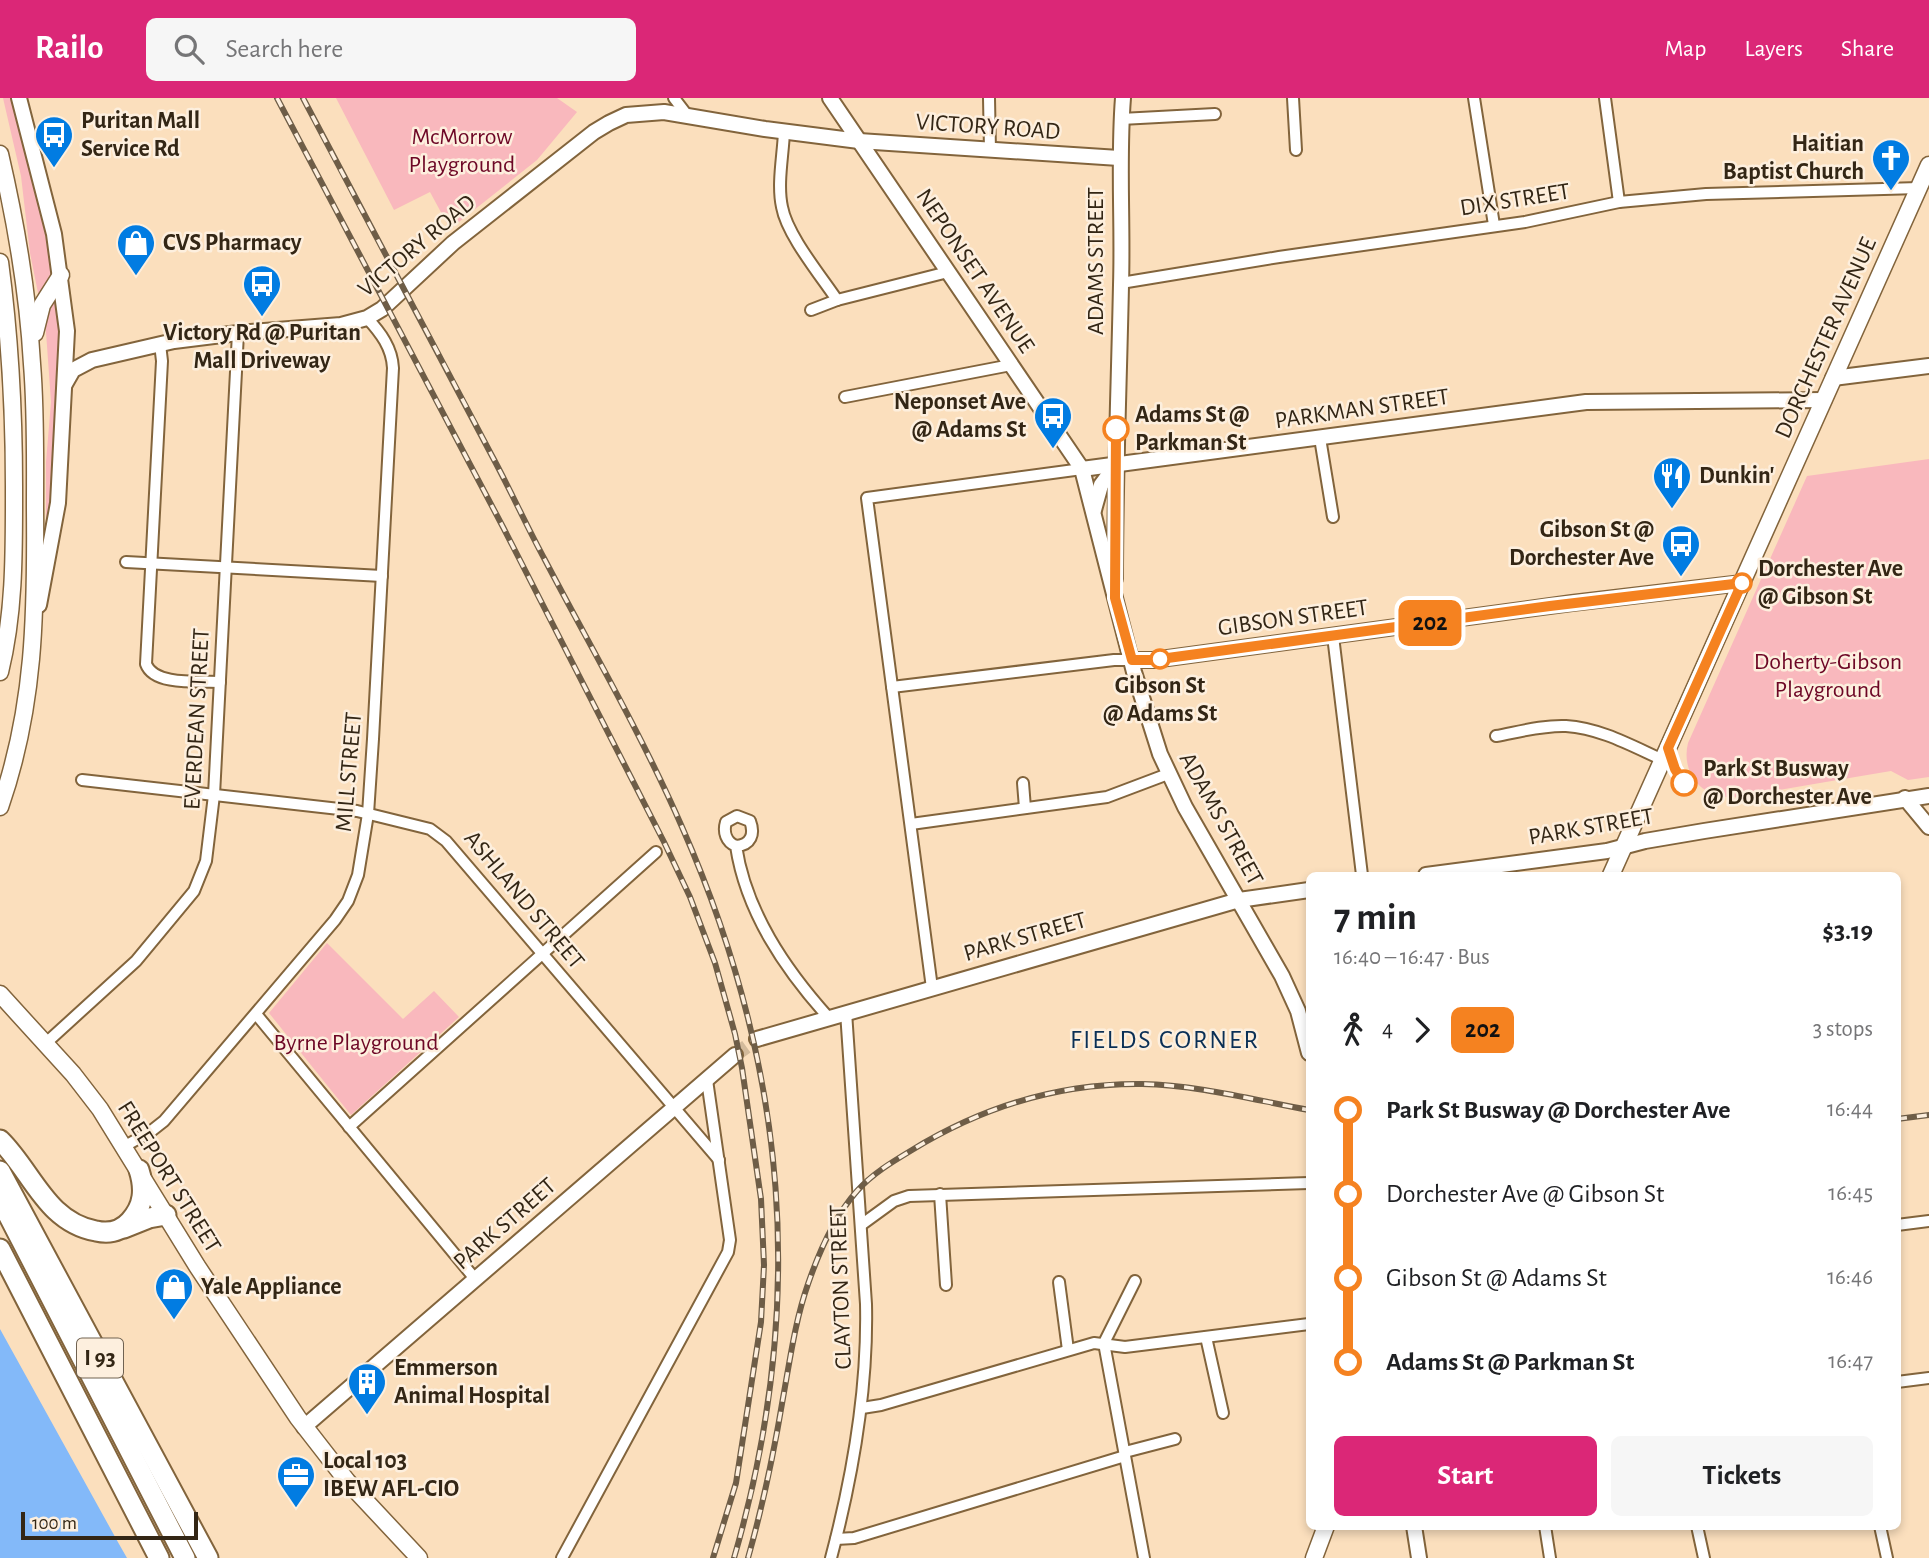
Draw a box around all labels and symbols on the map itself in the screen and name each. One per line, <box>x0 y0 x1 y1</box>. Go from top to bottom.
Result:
place label: Puritan Mall Service Rd <box>81 109 200 161</box>
street label: VICTORY ROAD <box>915 110 1061 144</box>
bus stop icon: Puritan Mall Service Rd <box>33 114 75 169</box>
park label: McMorrow Playground <box>409 125 515 177</box>
place label: Haitian Baptist Church <box>1723 132 1864 184</box>
church icon: Haitian Baptist Church <box>1870 137 1912 192</box>
street label: DIX STREET <box>1458 179 1572 221</box>
street label: NEPONSET AVENUE <box>911 185 1039 358</box>
street label: ADAMS STREET <box>1084 187 1108 335</box>
street label: VICTORY ROAD <box>354 190 480 302</box>
shop icon: CVS Pharmacy <box>115 222 157 277</box>
place label: CVS Pharmacy <box>163 231 302 255</box>
street label: DORCHESTER AVENUE <box>1771 233 1881 442</box>
bus stop icon: Victory Rd @ Puritan Mall Driveway <box>241 263 283 318</box>
place label: Victory Rd @ Puritan Mall Driveway <box>163 321 361 373</box>
street label: PARKMAN STREET <box>1273 385 1451 433</box>
place label: Neponset Ave @ Adams St <box>894 390 1026 442</box>
bus stop icon: Neponset Ave @ Adams St <box>1032 395 1074 450</box>
place label: Adams St @ Parkman St <box>1135 403 1249 455</box>
marker: Adams St @ Parkman St <box>1103 416 1129 442</box>
restaurant icon: Dunkin' <box>1651 455 1693 510</box>
place label: Dunkin' <box>1699 464 1774 488</box>
place label: Gibson St @ Dorchester Ave <box>1509 518 1654 570</box>
bus stop icon: Gibson St @ Dorchester Ave <box>1660 523 1702 578</box>
place label: Dorchester Ave @ Gibson St <box>1758 557 1903 609</box>
marker: Dorchester Ave @ Gibson St <box>1732 573 1752 593</box>
street label: GIBSON STREET <box>1216 596 1370 640</box>
line badge: 202 <box>1390 600 1470 646</box>
street label: EVERDEAN STREET <box>180 627 214 811</box>
marker: Gibson St @ Adams St <box>1150 649 1170 669</box>
park label: Doherty-Gibson Playground <box>1754 650 1902 702</box>
place label: Gibson St @ Adams St <box>1103 674 1217 726</box>
street label: MILL STREET <box>332 711 366 833</box>
street label: ADAMS STREET <box>1175 748 1267 890</box>
place label: Park St Busway @ Dorchester Ave <box>1703 757 1872 809</box>
marker: Park St Busway @ Dorchester Ave <box>1671 770 1697 796</box>
street label: PARK STREET <box>1527 804 1656 850</box>
street label: ASHLAND STREET <box>459 826 589 974</box>
street label: PARK STREET <box>961 908 1089 966</box>
district label: FIELDS CORNER <box>1070 1027 1260 1053</box>
park label: Byrne Playground <box>273 1031 439 1055</box>
street label: FREEPORT STREET <box>113 1097 225 1257</box>
street label: PARK STREET <box>449 1173 561 1275</box>
street label: CLAYTON STREET <box>826 1204 856 1370</box>
shop icon: Yale Appliance <box>153 1266 195 1321</box>
place label: Yale Appliance <box>201 1275 342 1299</box>
road number: I 93 <box>77 1338 123 1378</box>
place label: Emmerson Animal Hospital <box>394 1356 550 1408</box>
building icon: Emmerson Animal Hospital <box>346 1361 388 1416</box>
place label: Local 103 IBEW AFL-CIO <box>323 1449 459 1501</box>
office icon: Local 103 IBEW AFL-CIO <box>275 1454 317 1509</box>
scale bar <box>21 1509 198 1541</box>

